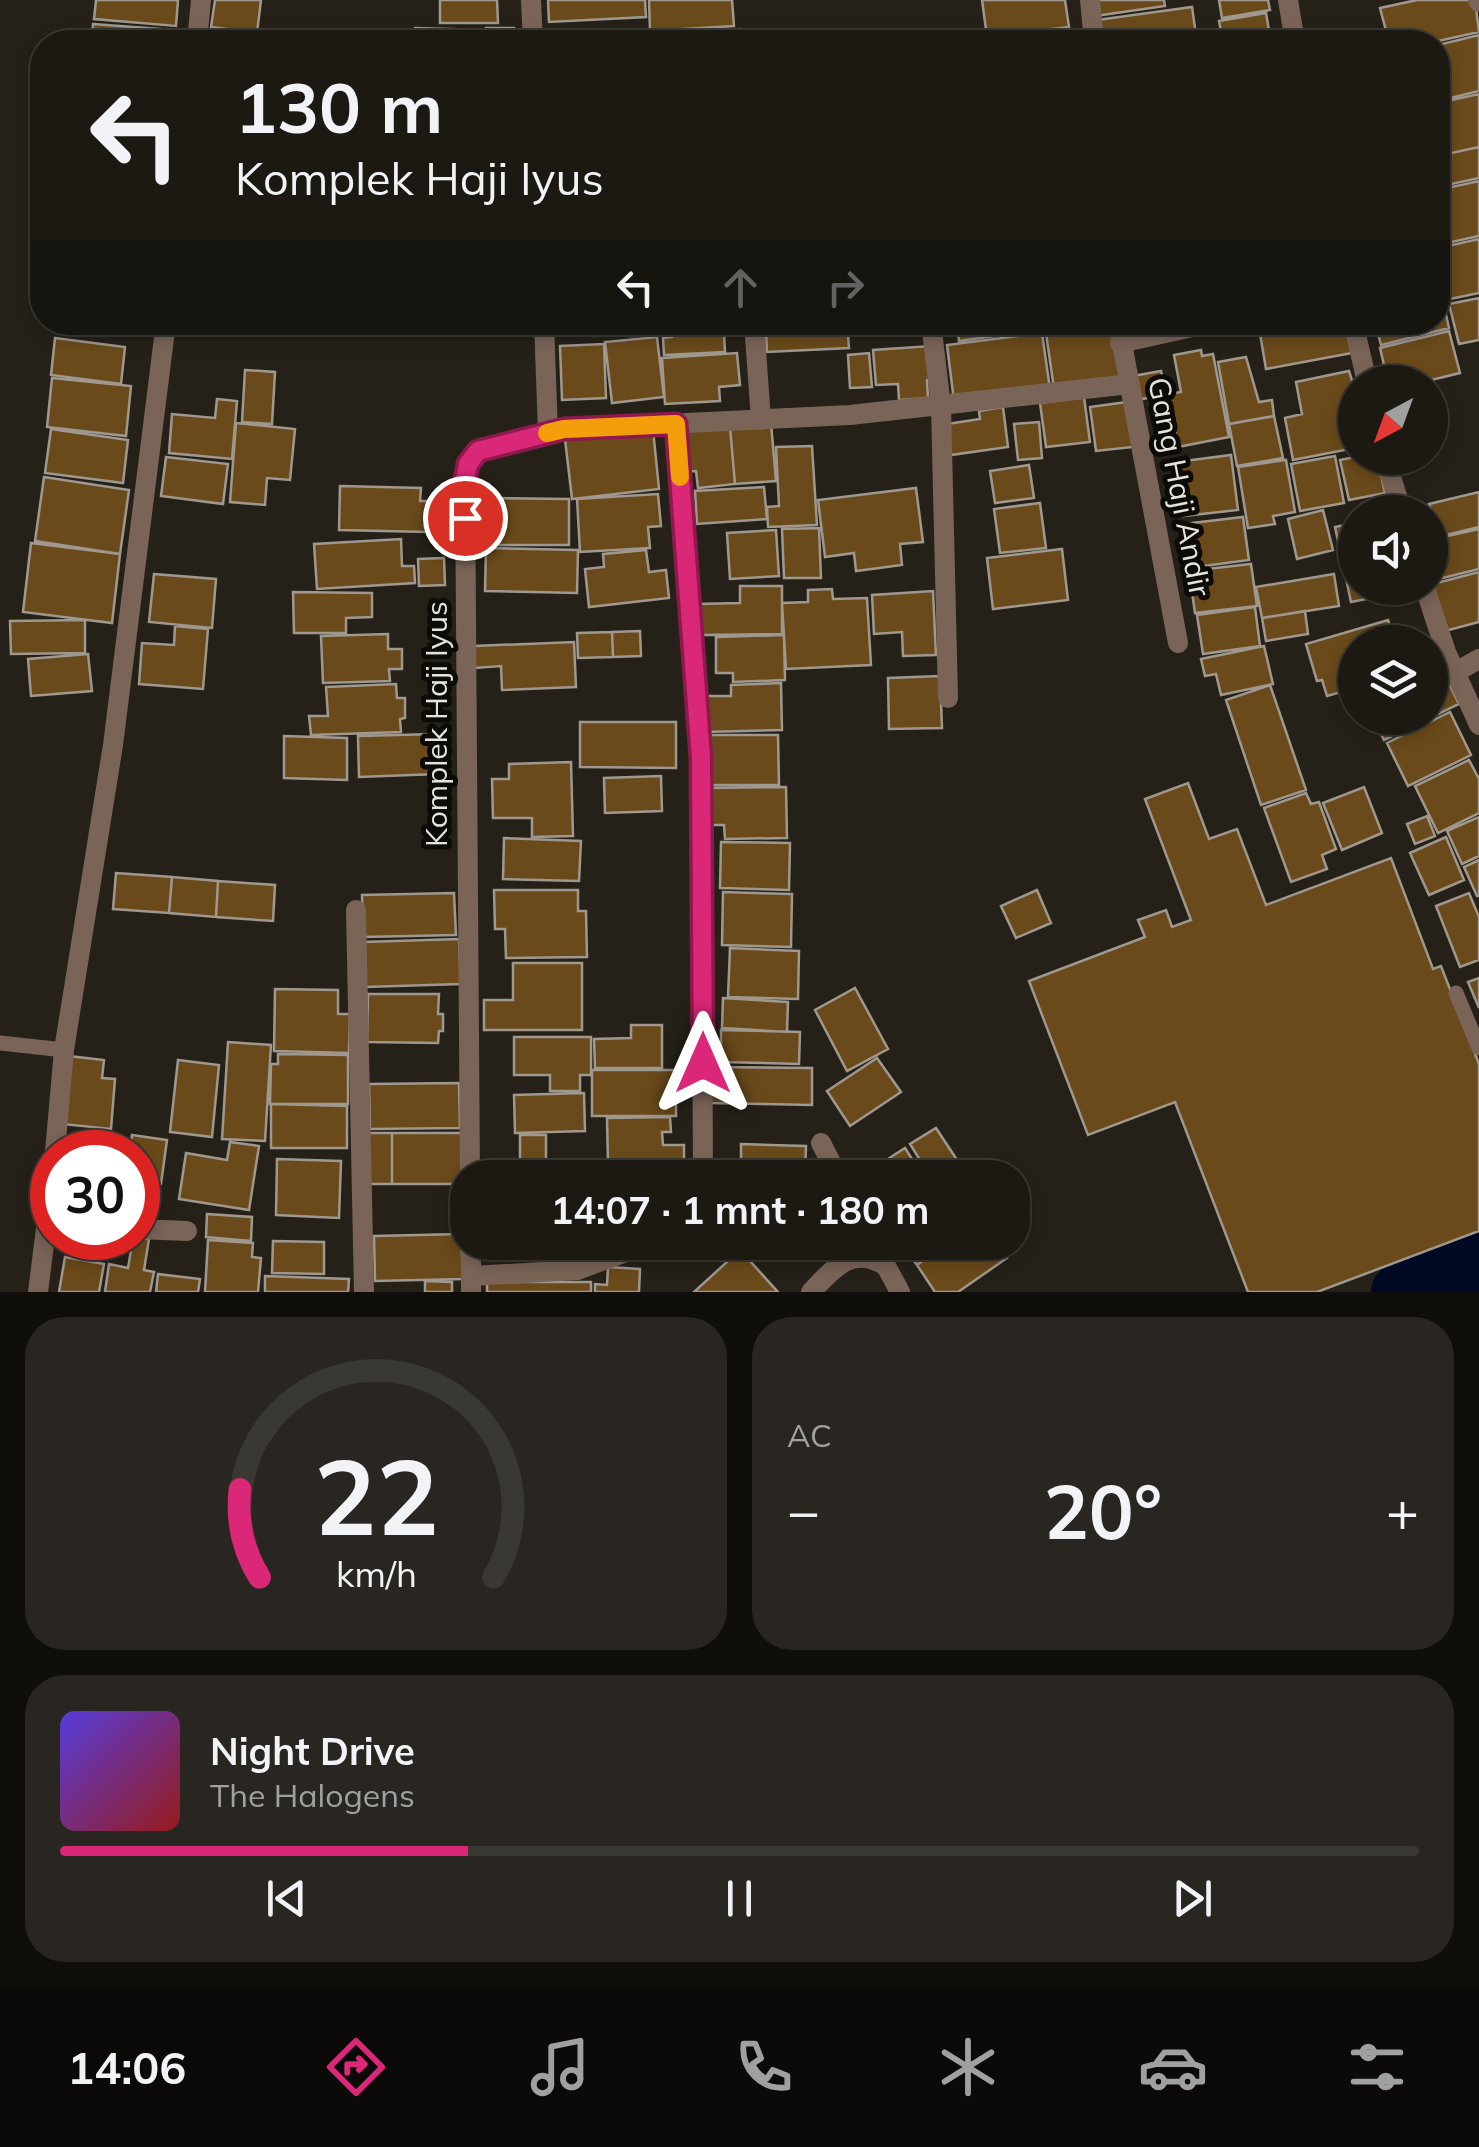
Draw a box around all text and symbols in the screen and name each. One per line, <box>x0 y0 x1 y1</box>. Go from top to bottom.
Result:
text: 130 m <box>235 63 443 151</box>
icon: left <box>70 70 200 200</box>
text: Komplek Haji Iyus <box>235 150 604 206</box>
icon: left <box>608 260 663 315</box>
icon: ahead <box>713 260 768 315</box>
icon: right <box>818 260 873 315</box>
north arrow <box>1338 365 1448 475</box>
map controls <box>1338 365 1448 735</box>
street label: Gang Haji Andir <box>1140 374 1220 600</box>
pin <box>423 476 508 561</box>
icon: arrive <box>438 491 493 546</box>
button: sound <box>1338 495 1448 605</box>
street label: Komplek Haji Iyus <box>417 601 455 847</box>
button: layers <box>1338 625 1448 735</box>
position arrow <box>651 1011 755 1115</box>
speed limit sign: 30 <box>30 1130 160 1260</box>
text: 14:07 · 1 mnt · 180 m <box>550 1186 930 1234</box>
text: AC <box>787 1415 832 1455</box>
text: 22 <box>314 1430 438 1561</box>
text: 20° <box>1044 1464 1162 1558</box>
text: − <box>787 1476 820 1545</box>
text: + <box>1386 1476 1419 1545</box>
text: km/h <box>336 1551 416 1596</box>
text: Night Drive <box>210 1727 415 1775</box>
text: The Halogens <box>210 1775 415 1815</box>
icon: previous <box>259 1871 314 1926</box>
icon: pause <box>712 1871 767 1926</box>
icon: next <box>1165 1871 1220 1926</box>
icon: directions <box>321 2032 391 2102</box>
icon: music <box>525 2032 595 2102</box>
icon: phone <box>729 2032 799 2102</box>
icon: climate <box>933 2032 1003 2102</box>
icon: car <box>1138 2032 1208 2102</box>
icon: filters <box>1342 2032 1412 2102</box>
text: 14:06 <box>67 2039 186 2095</box>

